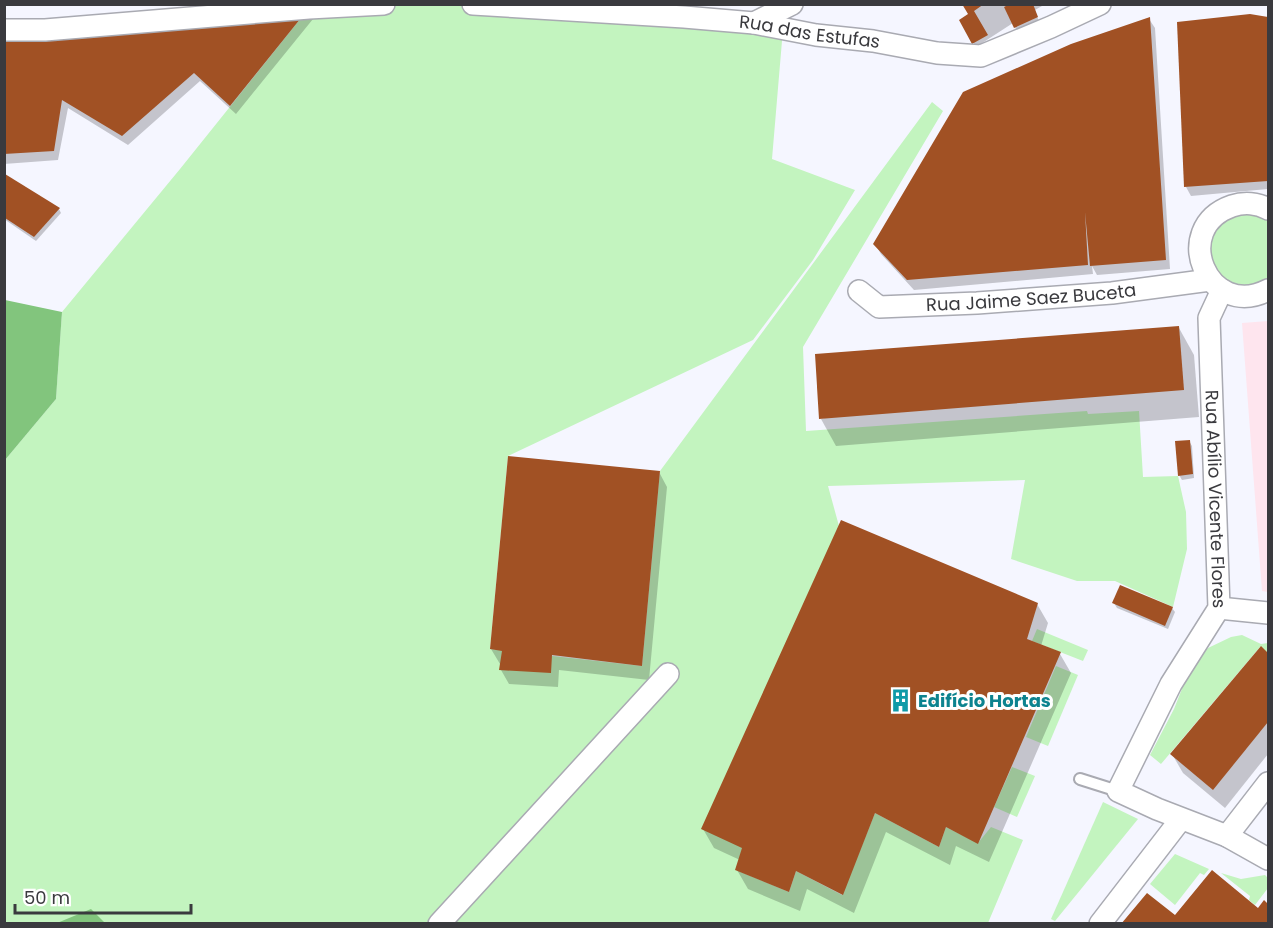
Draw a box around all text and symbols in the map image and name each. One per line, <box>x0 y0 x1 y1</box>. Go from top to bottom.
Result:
street label: Rua das Estufas <box>738 9 882 54</box>
street label: Rua Jaime Saez Buceta <box>926 277 1138 317</box>
street label: Rua Abílio Vicente Flores <box>1199 389 1232 609</box>
building icon: Edifício Hortas <box>887 688 913 714</box>
place label: Edifício Hortas <box>918 688 1051 713</box>
scale bar <box>15 877 190 915</box>
text: 50 m <box>24 885 70 910</box>

